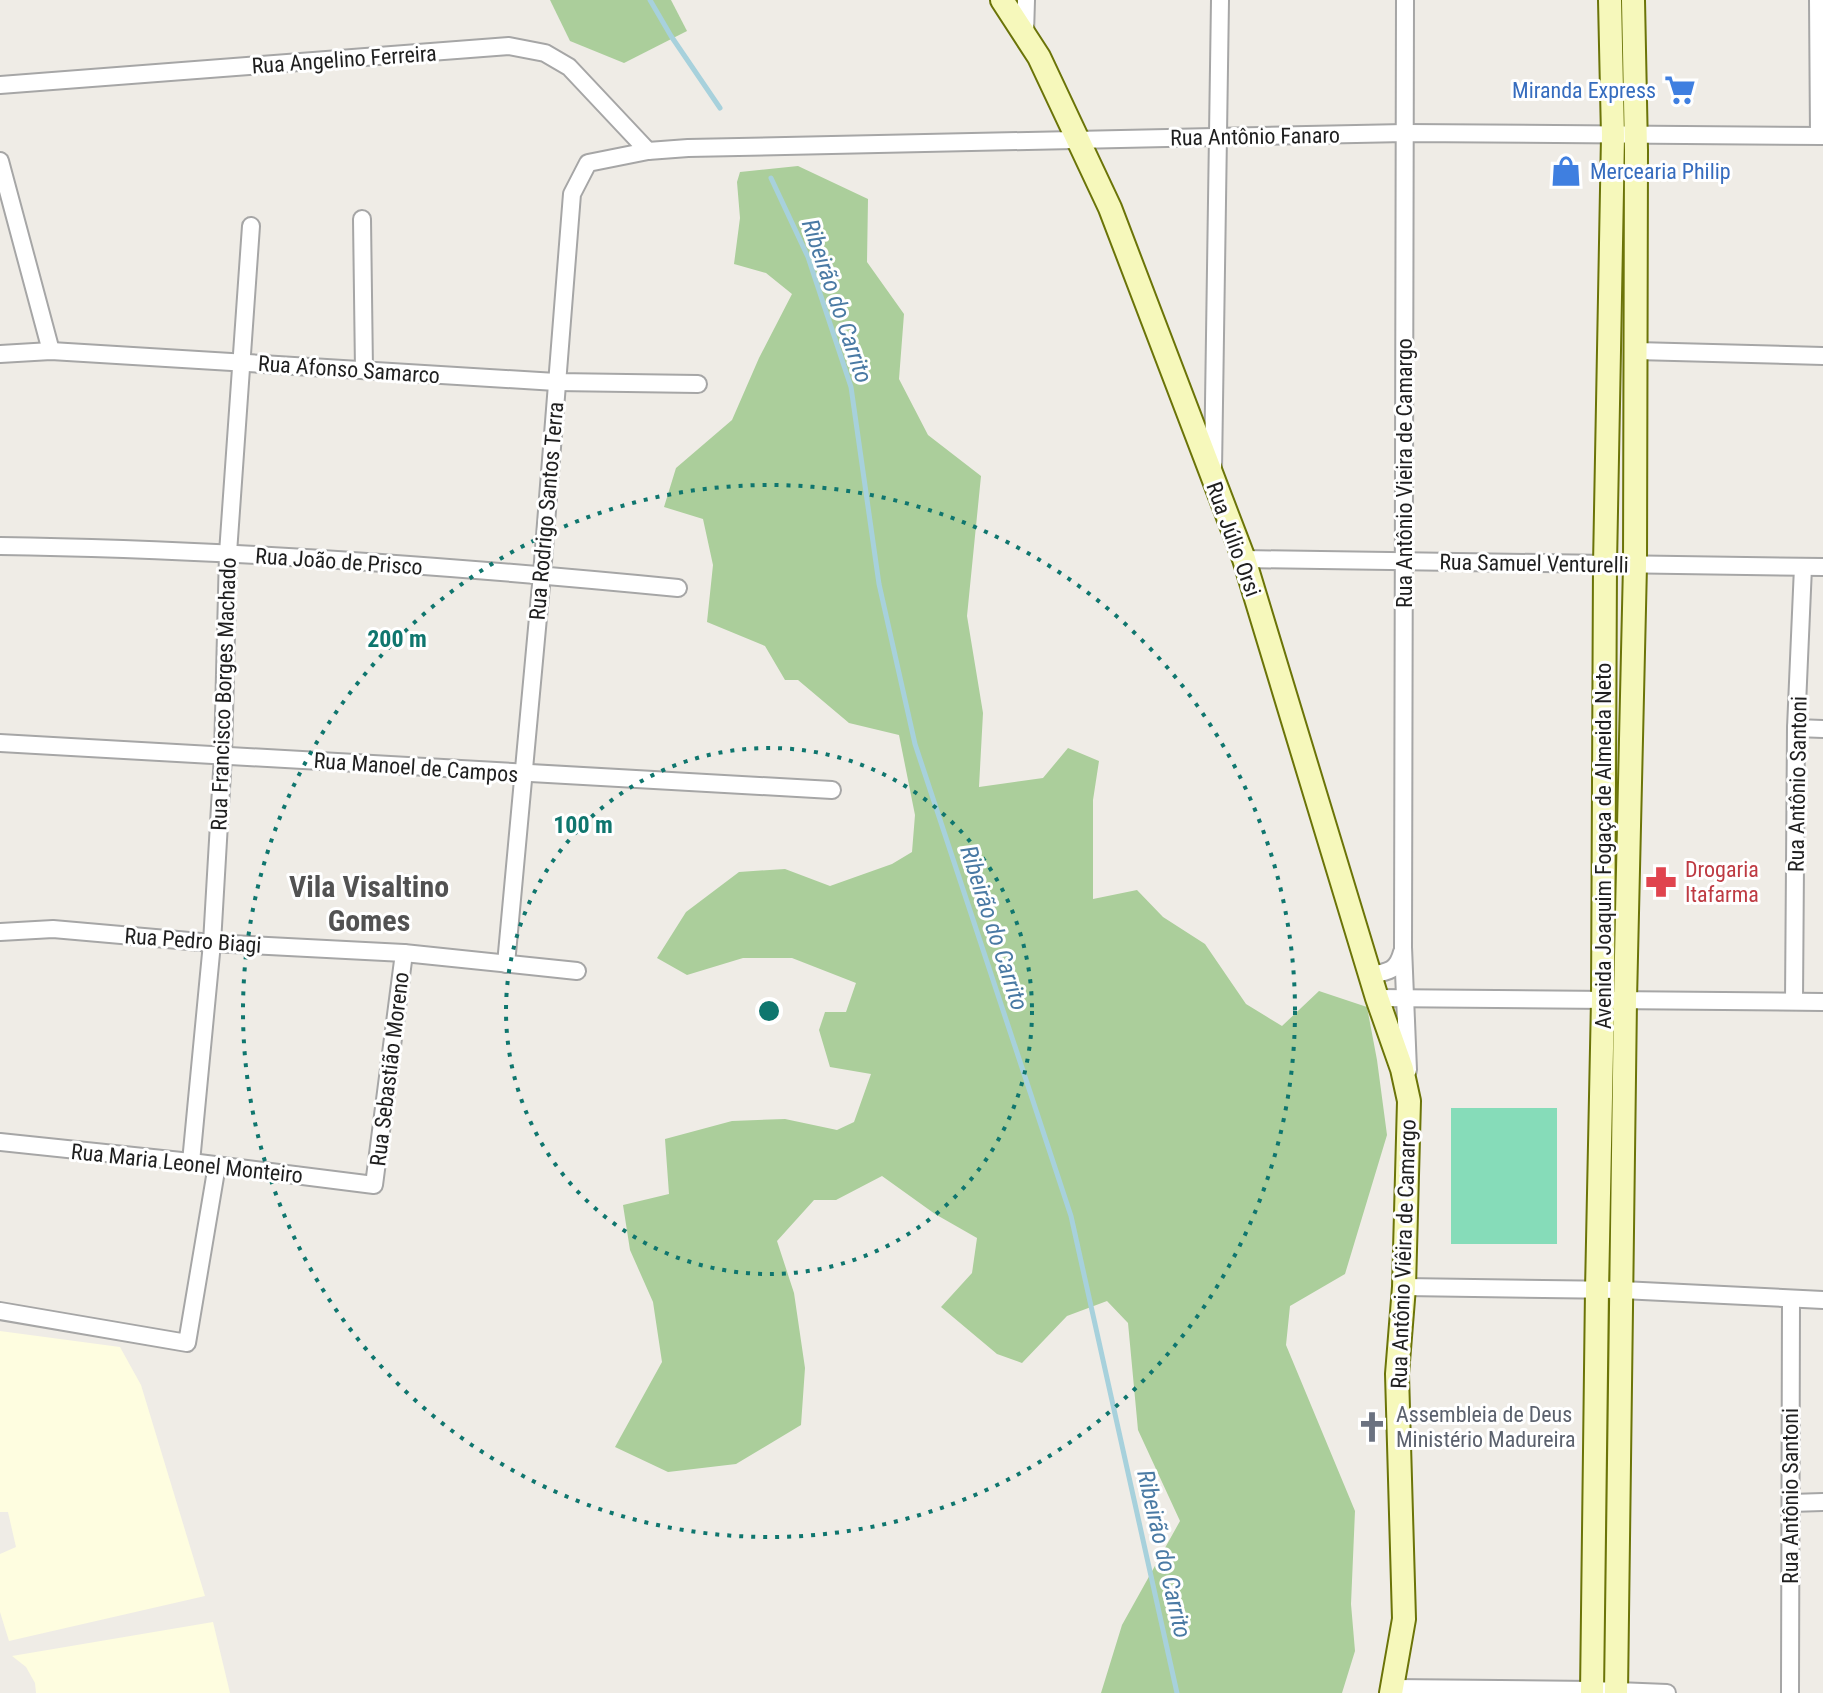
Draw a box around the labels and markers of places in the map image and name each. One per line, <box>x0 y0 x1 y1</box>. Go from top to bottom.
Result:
supermarket icon: Miranda Express <box>1663 73 1697 107</box>
place label: Miranda Express <box>1512 78 1656 103</box>
shop icon: Mercearia Philip <box>1549 154 1583 188</box>
place label: Mercearia Philip <box>1590 159 1731 184</box>
place label: Drogaria Itafarma <box>1685 857 1759 907</box>
pharmacy icon: Drogaria Itafarma <box>1644 865 1678 899</box>
centre of rings <box>755 997 783 1025</box>
place label: Assembleia de Deus Ministério Madureira <box>1396 1402 1575 1452</box>
church icon: Assembleia de Deus Ministério Madureira <box>1355 1410 1389 1444</box>

